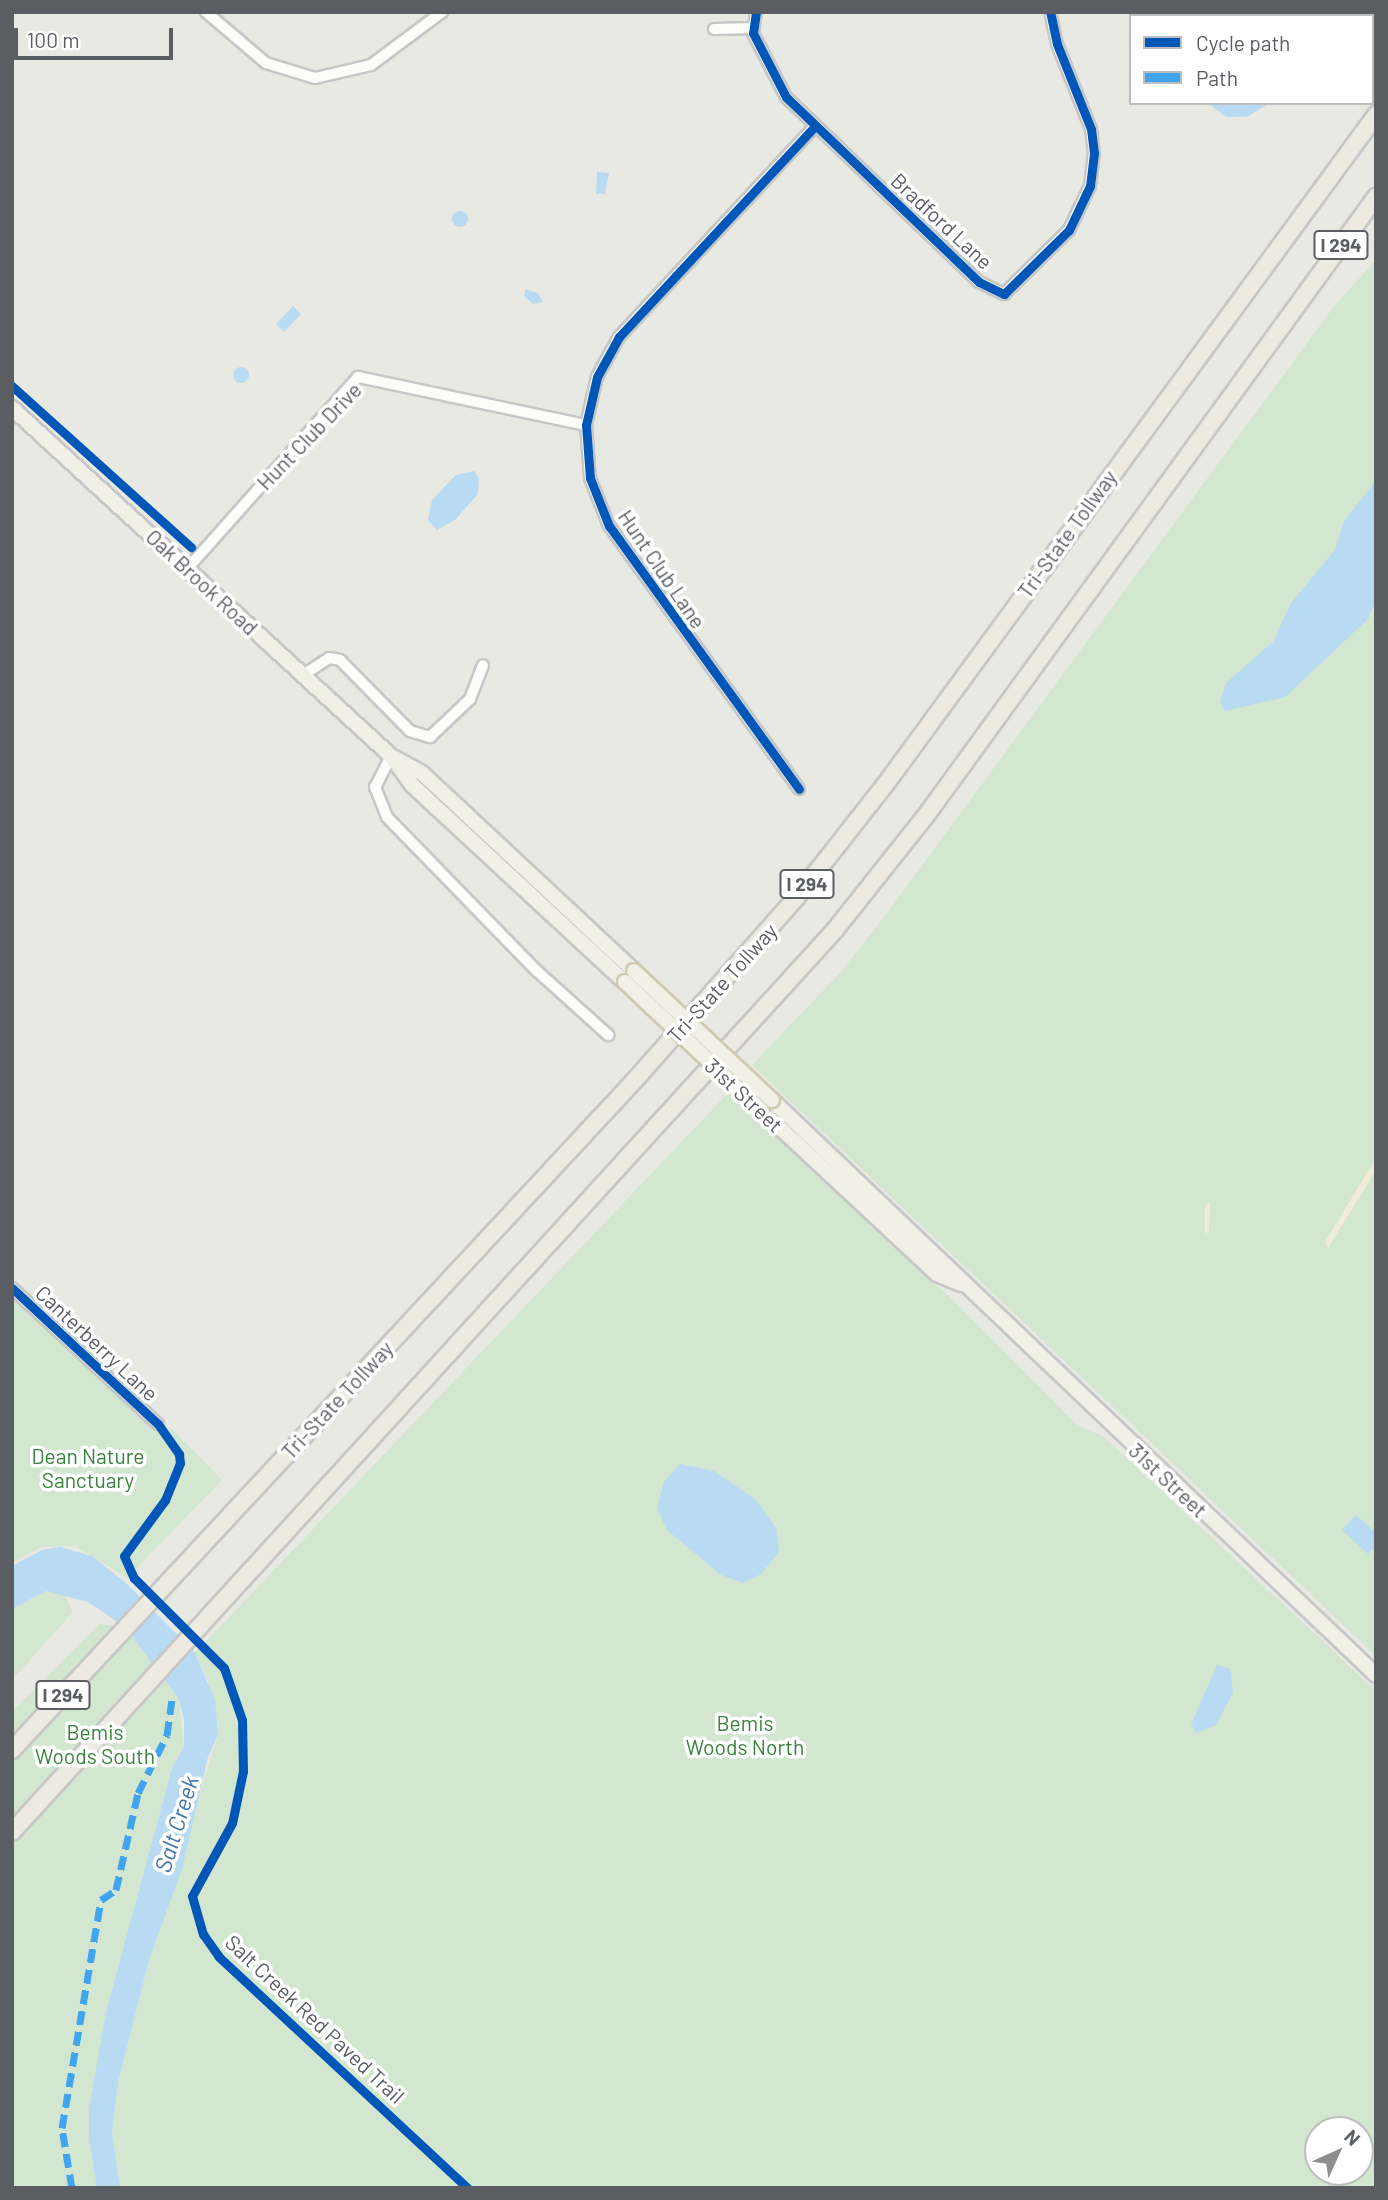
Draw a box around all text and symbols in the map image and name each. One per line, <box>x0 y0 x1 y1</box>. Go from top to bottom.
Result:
scale bar <box>18 14 177 58</box>
legend <box>1129 14 1374 105</box>
text: 100 m <box>27 27 80 52</box>
text: Cycle path <box>1196 30 1290 55</box>
text: Path <box>1196 65 1238 90</box>
street label: Bradford Lane <box>886 168 998 274</box>
road number: I 294 <box>1313 230 1369 260</box>
street label: Hunt Club Drive <box>252 377 366 495</box>
street label: Tri-State Tollway <box>1012 465 1122 603</box>
street label: Hunt Club Lane <box>613 505 711 633</box>
street label: Oak Brook Road <box>141 524 263 640</box>
road number: I 294 <box>779 869 835 900</box>
street label: Tri-State Tollway <box>662 918 782 1048</box>
street label: 31st Street <box>700 1053 788 1137</box>
street label: Canterberry Lane <box>31 1280 163 1406</box>
street label: Tri-State Tollway <box>276 1336 398 1464</box>
street label: 31st Street <box>1124 1438 1212 1522</box>
park label: Dean Nature Sanctuary <box>32 1443 144 1493</box>
road number: I 294 <box>35 1680 91 1710</box>
park label: Bemis Woods North <box>686 1710 804 1760</box>
park label: Bemis Woods South <box>35 1719 155 1769</box>
water label: Salt Creek <box>148 1772 204 1876</box>
street label: Salt Creek Red Paved Trail <box>220 1929 410 2109</box>
north arrow <box>1304 2116 1374 2186</box>
text: N <box>1340 2125 1365 2150</box>

